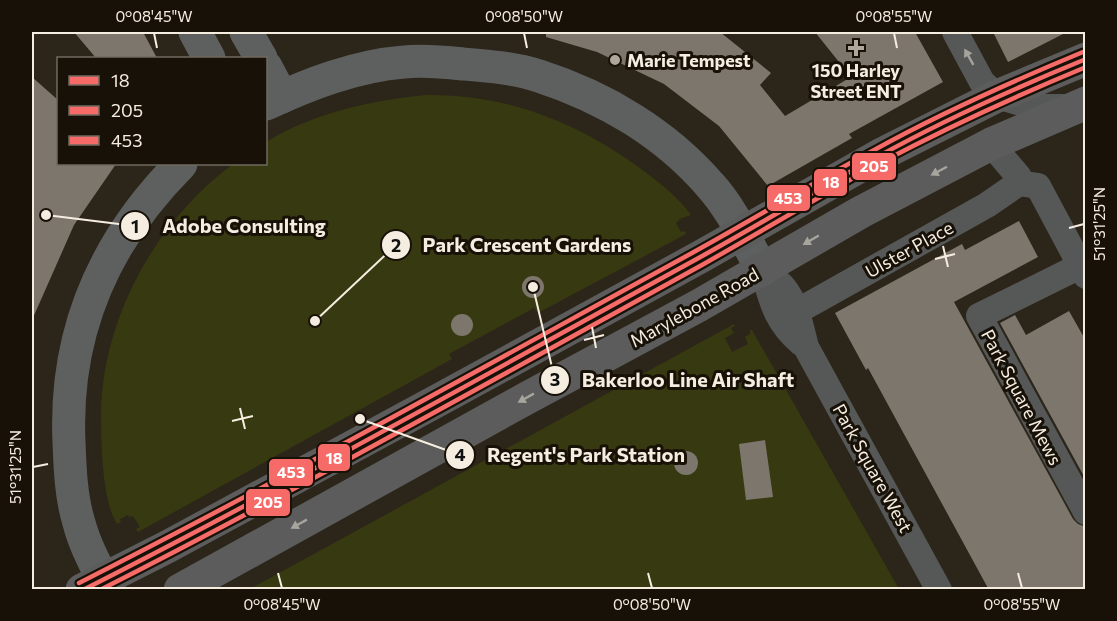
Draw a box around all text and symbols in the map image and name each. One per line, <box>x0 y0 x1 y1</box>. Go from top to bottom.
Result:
text: 0°08'45"W <box>115 7 193 25</box>
text: 0°08'50"W <box>485 7 563 25</box>
text: 0°08'55"W <box>856 7 932 25</box>
marker: 150 Harley Street ENT <box>847 39 865 57</box>
one-way arrow <box>964 48 974 65</box>
place label: Marie Tempest <box>627 49 751 71</box>
marker: Marie Tempest <box>608 53 622 67</box>
legend <box>57 57 267 165</box>
place label: 150 Harley Street ENT <box>810 59 902 102</box>
text: 18 <box>111 69 130 91</box>
text: 205 <box>111 99 143 121</box>
text: 453 <box>111 129 142 151</box>
line badge: 205 <box>851 152 897 181</box>
text: 205 <box>860 156 888 175</box>
one-way arrow <box>930 166 947 176</box>
line badge: 18 <box>813 168 848 197</box>
text: 18 <box>822 172 840 191</box>
line badge: 453 <box>766 184 811 212</box>
text: 51°31'25"N <box>1090 187 1108 261</box>
text: 453 <box>774 188 802 207</box>
callout: Adobe Consulting <box>120 207 338 245</box>
text: Adobe Consulting <box>162 213 326 237</box>
text: 1 <box>131 215 139 237</box>
street label: Ulster Place <box>861 216 957 282</box>
callout: Park Crescent Gardens <box>381 226 644 264</box>
text: Park Crescent Gardens <box>423 232 631 256</box>
text: 2 <box>391 234 401 256</box>
one-way arrow <box>803 235 819 246</box>
street label: Marylebone Road <box>626 263 762 351</box>
street label: Park Square Mews <box>977 325 1067 469</box>
callout: Bakerloo Line Air Shaft <box>540 361 807 399</box>
text: Bakerloo Line Air Shaft <box>582 367 794 391</box>
text: 3 <box>550 368 560 390</box>
one-way arrow <box>517 393 534 403</box>
street label: Park Square West <box>829 400 917 536</box>
text: 51°31'25"N <box>6 430 24 504</box>
callout: Regent's Park Station <box>445 436 697 474</box>
text: Regent's Park Station <box>487 442 685 466</box>
line badge: 18 <box>317 443 351 472</box>
text: 4 <box>454 443 466 465</box>
text: 18 <box>325 448 343 467</box>
line badge: 453 <box>268 458 314 487</box>
text: 453 <box>277 462 305 481</box>
line badge: 205 <box>245 488 291 517</box>
text: 205 <box>254 492 282 511</box>
one-way arrow <box>290 519 307 529</box>
text: 0°08'45"W <box>243 595 321 613</box>
text: 0°08'50"W <box>613 595 691 613</box>
text: 0°08'55"W <box>984 595 1060 613</box>

